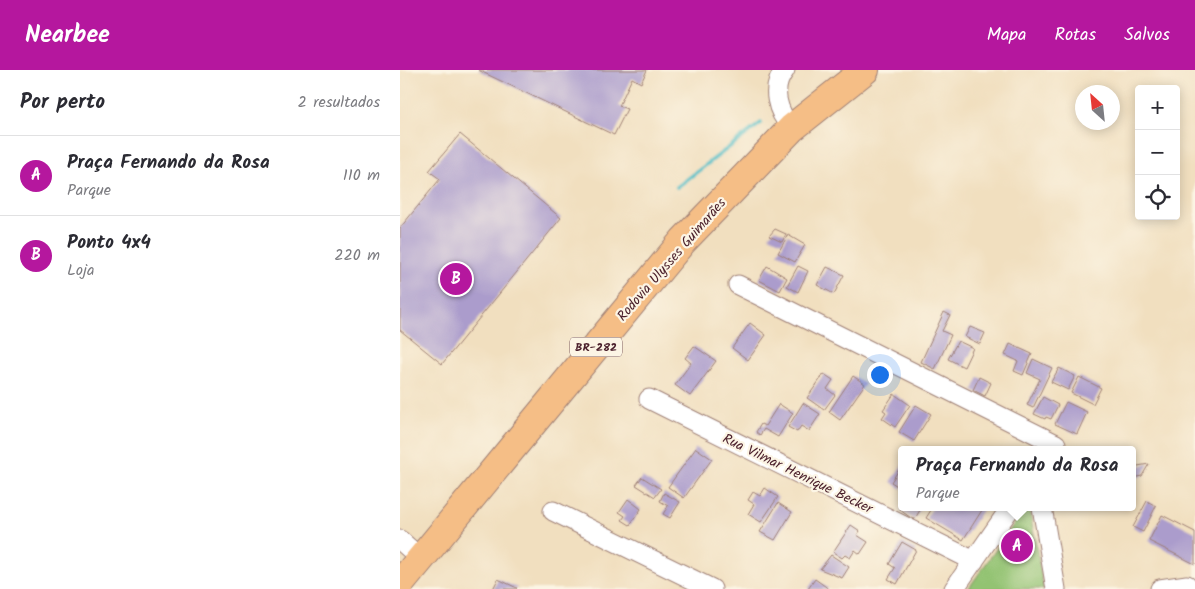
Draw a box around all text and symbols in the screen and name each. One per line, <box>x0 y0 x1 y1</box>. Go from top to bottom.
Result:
text: Nearbee <box>25 16 110 55</box>
text: Mapa <box>987 21 1026 50</box>
text: Rotas <box>1054 21 1096 50</box>
text: Salvos <box>1124 21 1170 50</box>
north arrow <box>1075 85 1120 130</box>
map controls <box>1135 85 1180 220</box>
button: + <box>1135 85 1180 130</box>
text: Por perto <box>20 86 105 119</box>
text: 2 resultados <box>298 90 380 115</box>
button: − <box>1135 130 1180 175</box>
text: Praça Fernando da Rosa <box>67 148 270 178</box>
text: A <box>31 163 41 188</box>
text: 110 m <box>343 163 380 188</box>
button: locate <box>1135 175 1180 220</box>
text: Parque <box>67 178 111 203</box>
street label: Rodovia Ulysses Guimarães <box>612 193 732 326</box>
text: Ponto 4x4 <box>67 228 151 258</box>
text: B <box>31 243 41 268</box>
text: 220 m <box>334 243 380 268</box>
text: Loja <box>67 258 95 283</box>
pin: B <box>440 260 472 298</box>
road number: BR-282 <box>570 338 622 356</box>
your location <box>867 362 893 388</box>
street label: Rua Vilmar Henrique Becker <box>719 428 878 520</box>
popup <box>898 446 1136 511</box>
text: Praça Fernando da Rosa <box>916 451 1118 481</box>
text: Parque <box>916 481 960 506</box>
pin: A <box>1001 527 1033 565</box>

